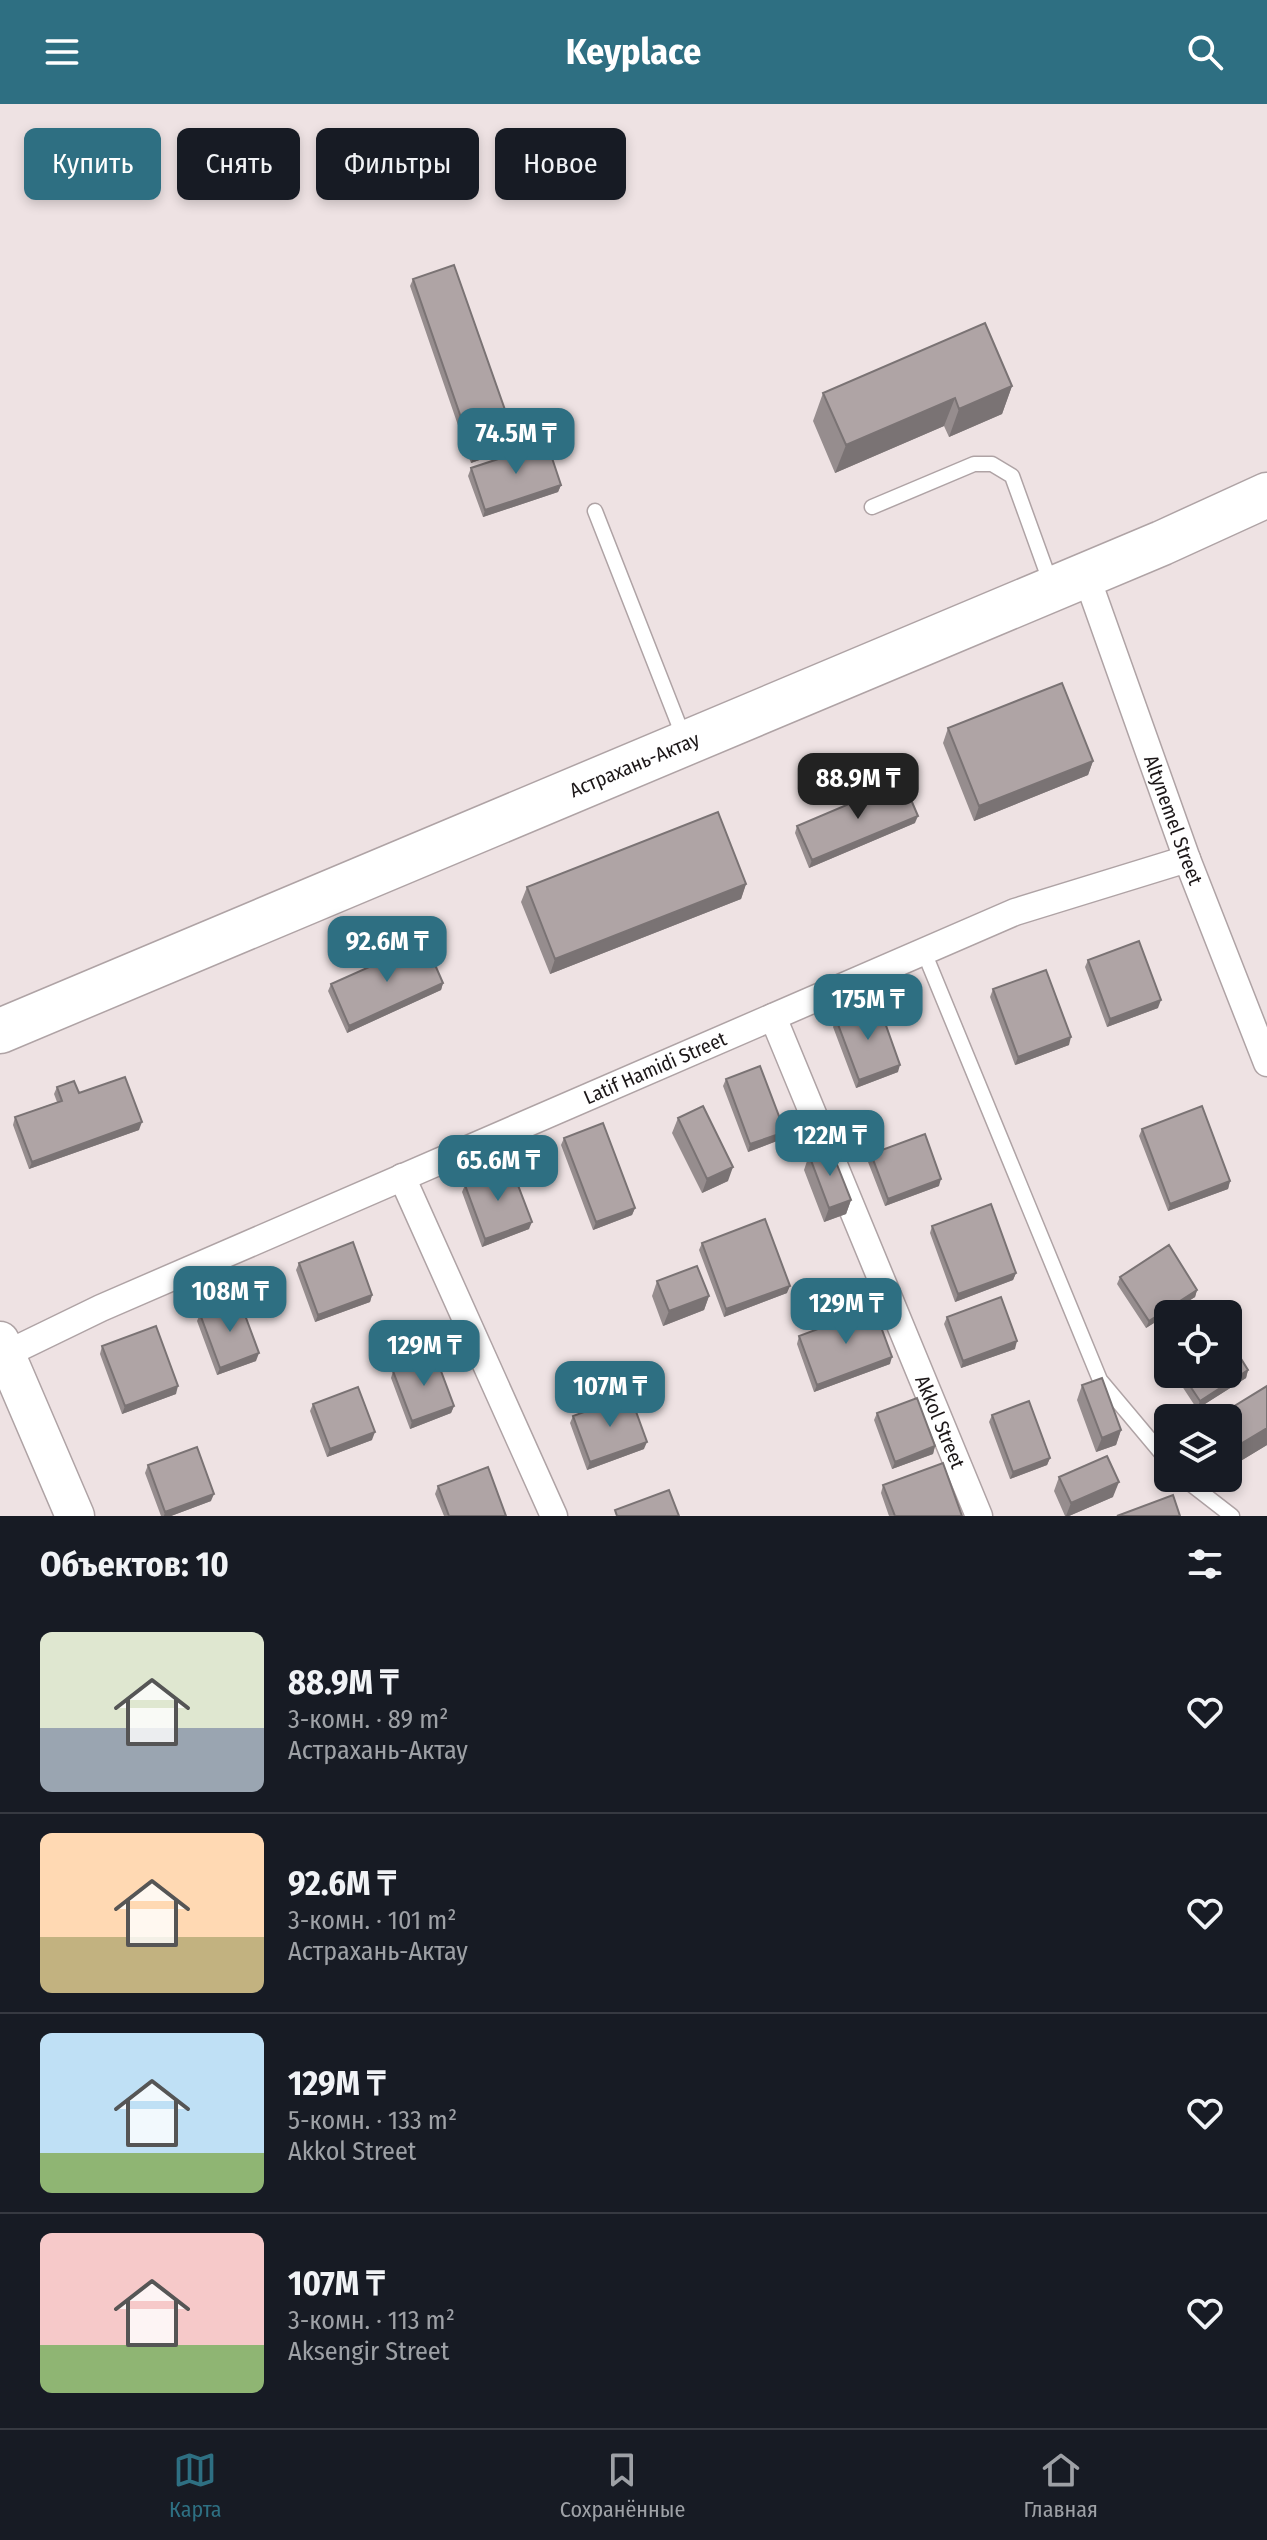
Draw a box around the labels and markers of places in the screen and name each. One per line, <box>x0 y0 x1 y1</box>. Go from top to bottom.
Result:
pin: 74.5M ₸ <box>442 408 590 476</box>
pin: 88.9M ₸ <box>784 753 932 821</box>
pin: 92.6M ₸ <box>313 916 461 984</box>
pin: 175M ₸ <box>803 974 933 1042</box>
pin: 122M ₸ <box>765 1110 895 1178</box>
pin: 65.6M ₸ <box>424 1135 572 1203</box>
pin: 108M ₸ <box>165 1266 295 1334</box>
pin: 129M ₸ <box>781 1278 911 1346</box>
pin: 129M ₸ <box>359 1320 489 1388</box>
pin: 107M ₸ <box>545 1361 675 1429</box>

